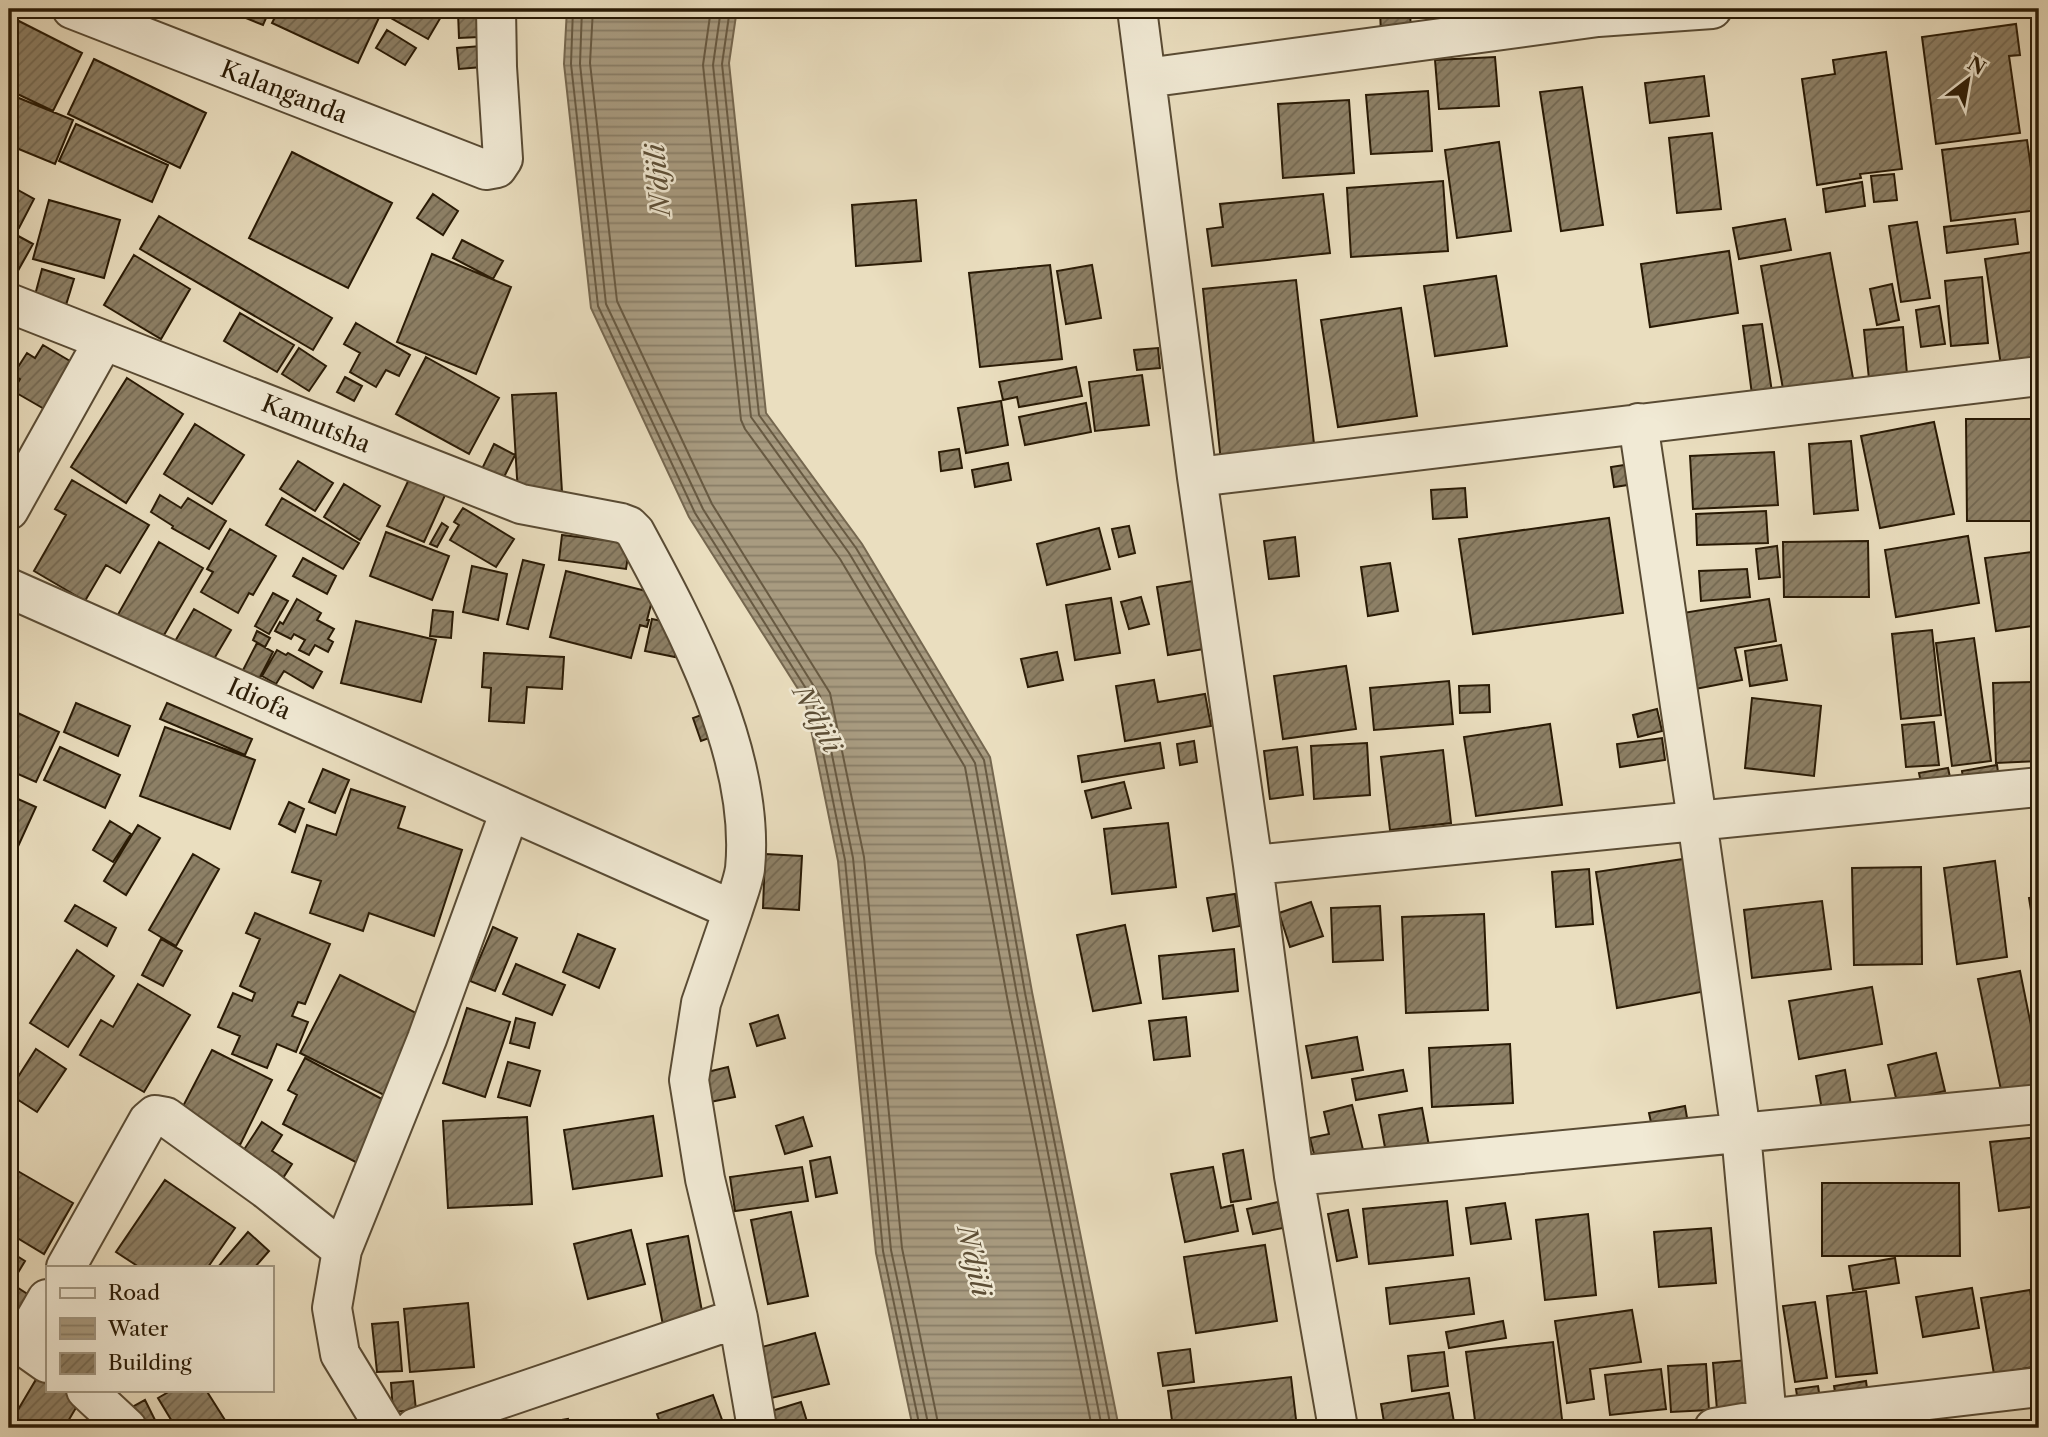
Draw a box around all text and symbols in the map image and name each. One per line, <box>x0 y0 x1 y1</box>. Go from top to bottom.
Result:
north arrow <box>1932 46 2002 116</box>
text: N <box>1963 52 1989 80</box>
street label: Kalanganda <box>217 54 352 129</box>
water label: N'djili <box>639 141 677 219</box>
street label: Kamutsha <box>257 389 375 459</box>
street label: Idiofa <box>223 672 296 725</box>
water label: N'djili <box>785 678 849 760</box>
water label: N'djili <box>950 1220 998 1302</box>
legend <box>46 1266 273 1392</box>
text: Road <box>108 1280 160 1305</box>
text: Water <box>107 1316 168 1341</box>
text: Building <box>108 1350 193 1375</box>

